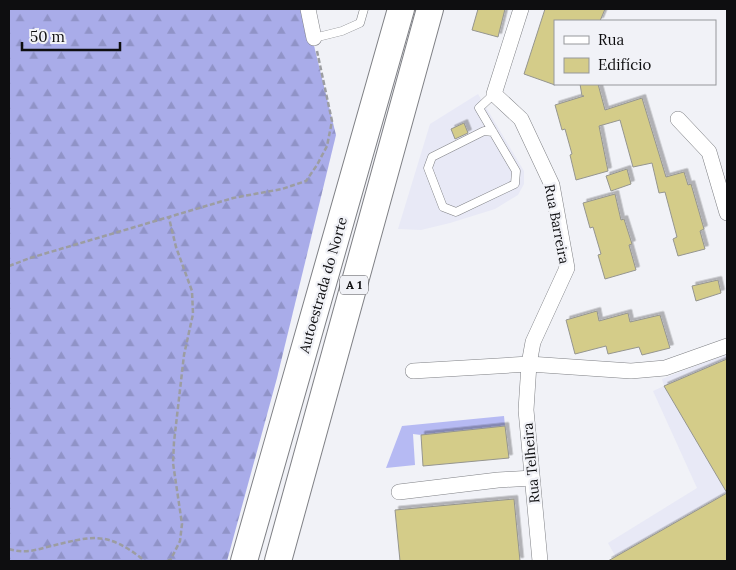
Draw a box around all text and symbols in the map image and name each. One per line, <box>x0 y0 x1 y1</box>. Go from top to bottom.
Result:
scale bar <box>22 20 120 52</box>
legend <box>554 20 716 85</box>
text: 50 m <box>30 27 65 46</box>
text: Rua <box>598 30 624 49</box>
text: Edifício <box>598 55 651 74</box>
street label: Rua Barreira <box>540 183 574 265</box>
street label: Autoestrada do Norte <box>295 214 351 356</box>
road number: A 1 <box>340 276 368 294</box>
street label: Rua Telheira <box>519 422 543 504</box>

